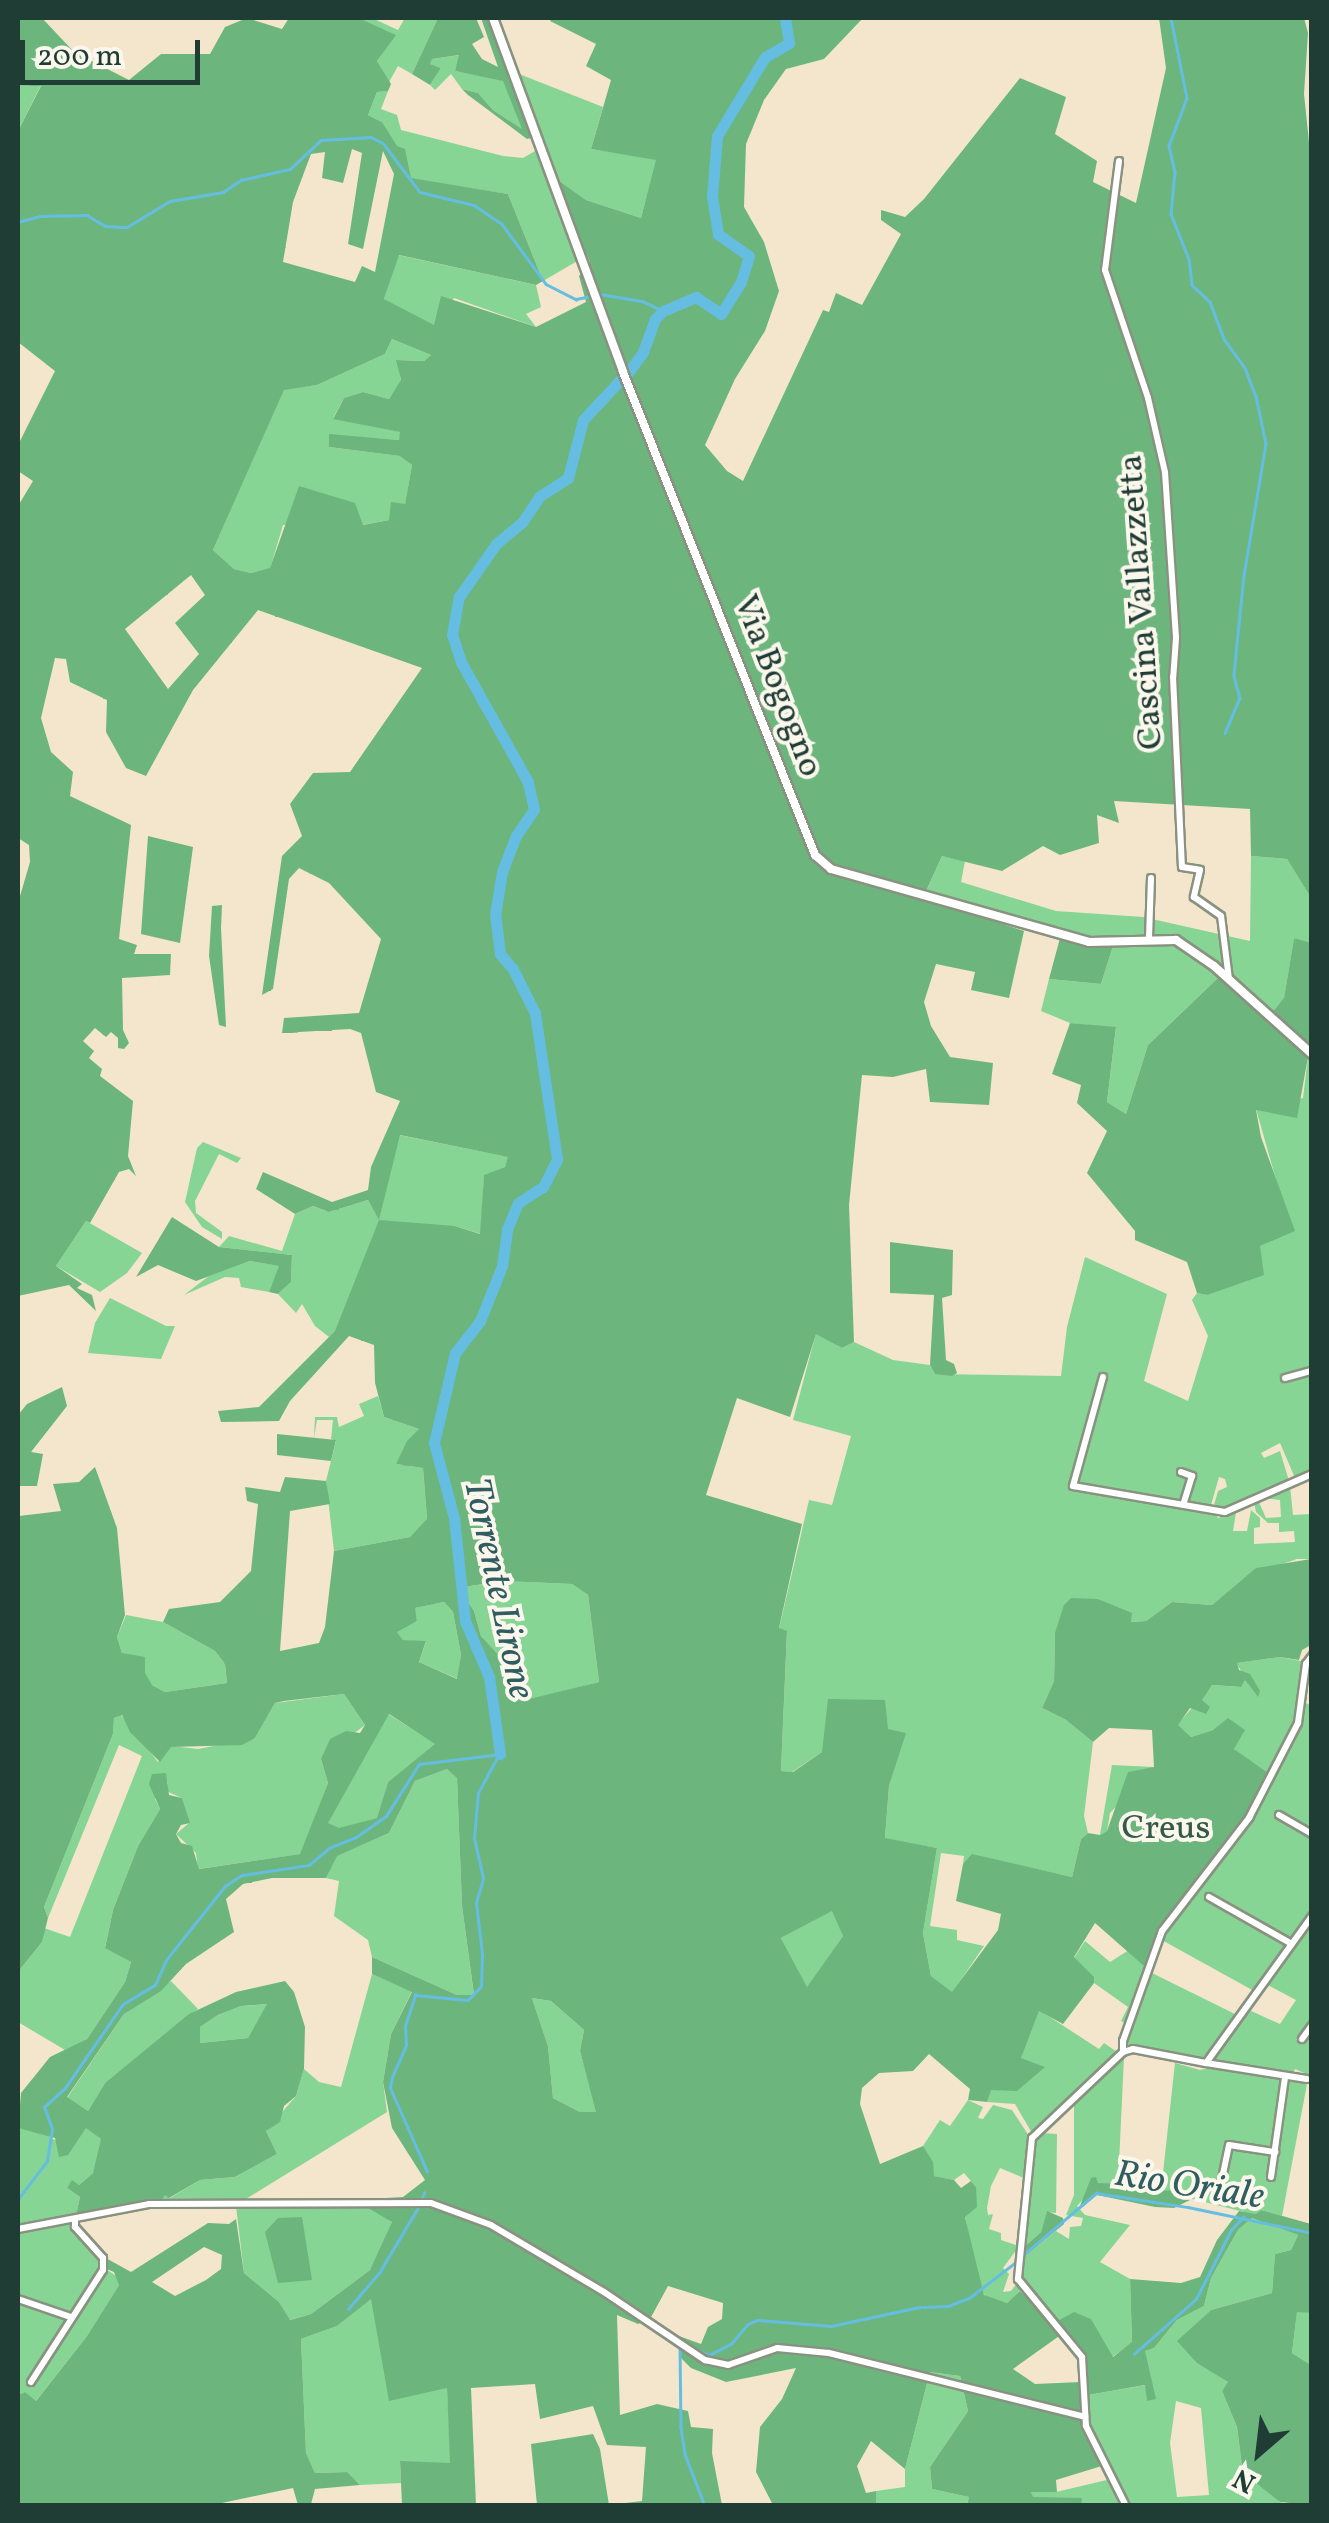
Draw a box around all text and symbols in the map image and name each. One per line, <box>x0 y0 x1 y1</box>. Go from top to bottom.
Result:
scale bar <box>25 20 205 82</box>
text: 200 m <box>37 36 122 78</box>
street label: Cascina Vallazzetta <box>1111 453 1173 751</box>
street label: Via Bogogno <box>723 589 831 783</box>
water label: Torrente Lirone <box>451 1475 543 1703</box>
park label: Creus <box>1122 1808 1210 1850</box>
water label: Rio Oriale <box>1111 2153 1267 2221</box>
north arrow <box>1209 2403 1309 2503</box>
text: N <box>1227 2458 1263 2502</box>

